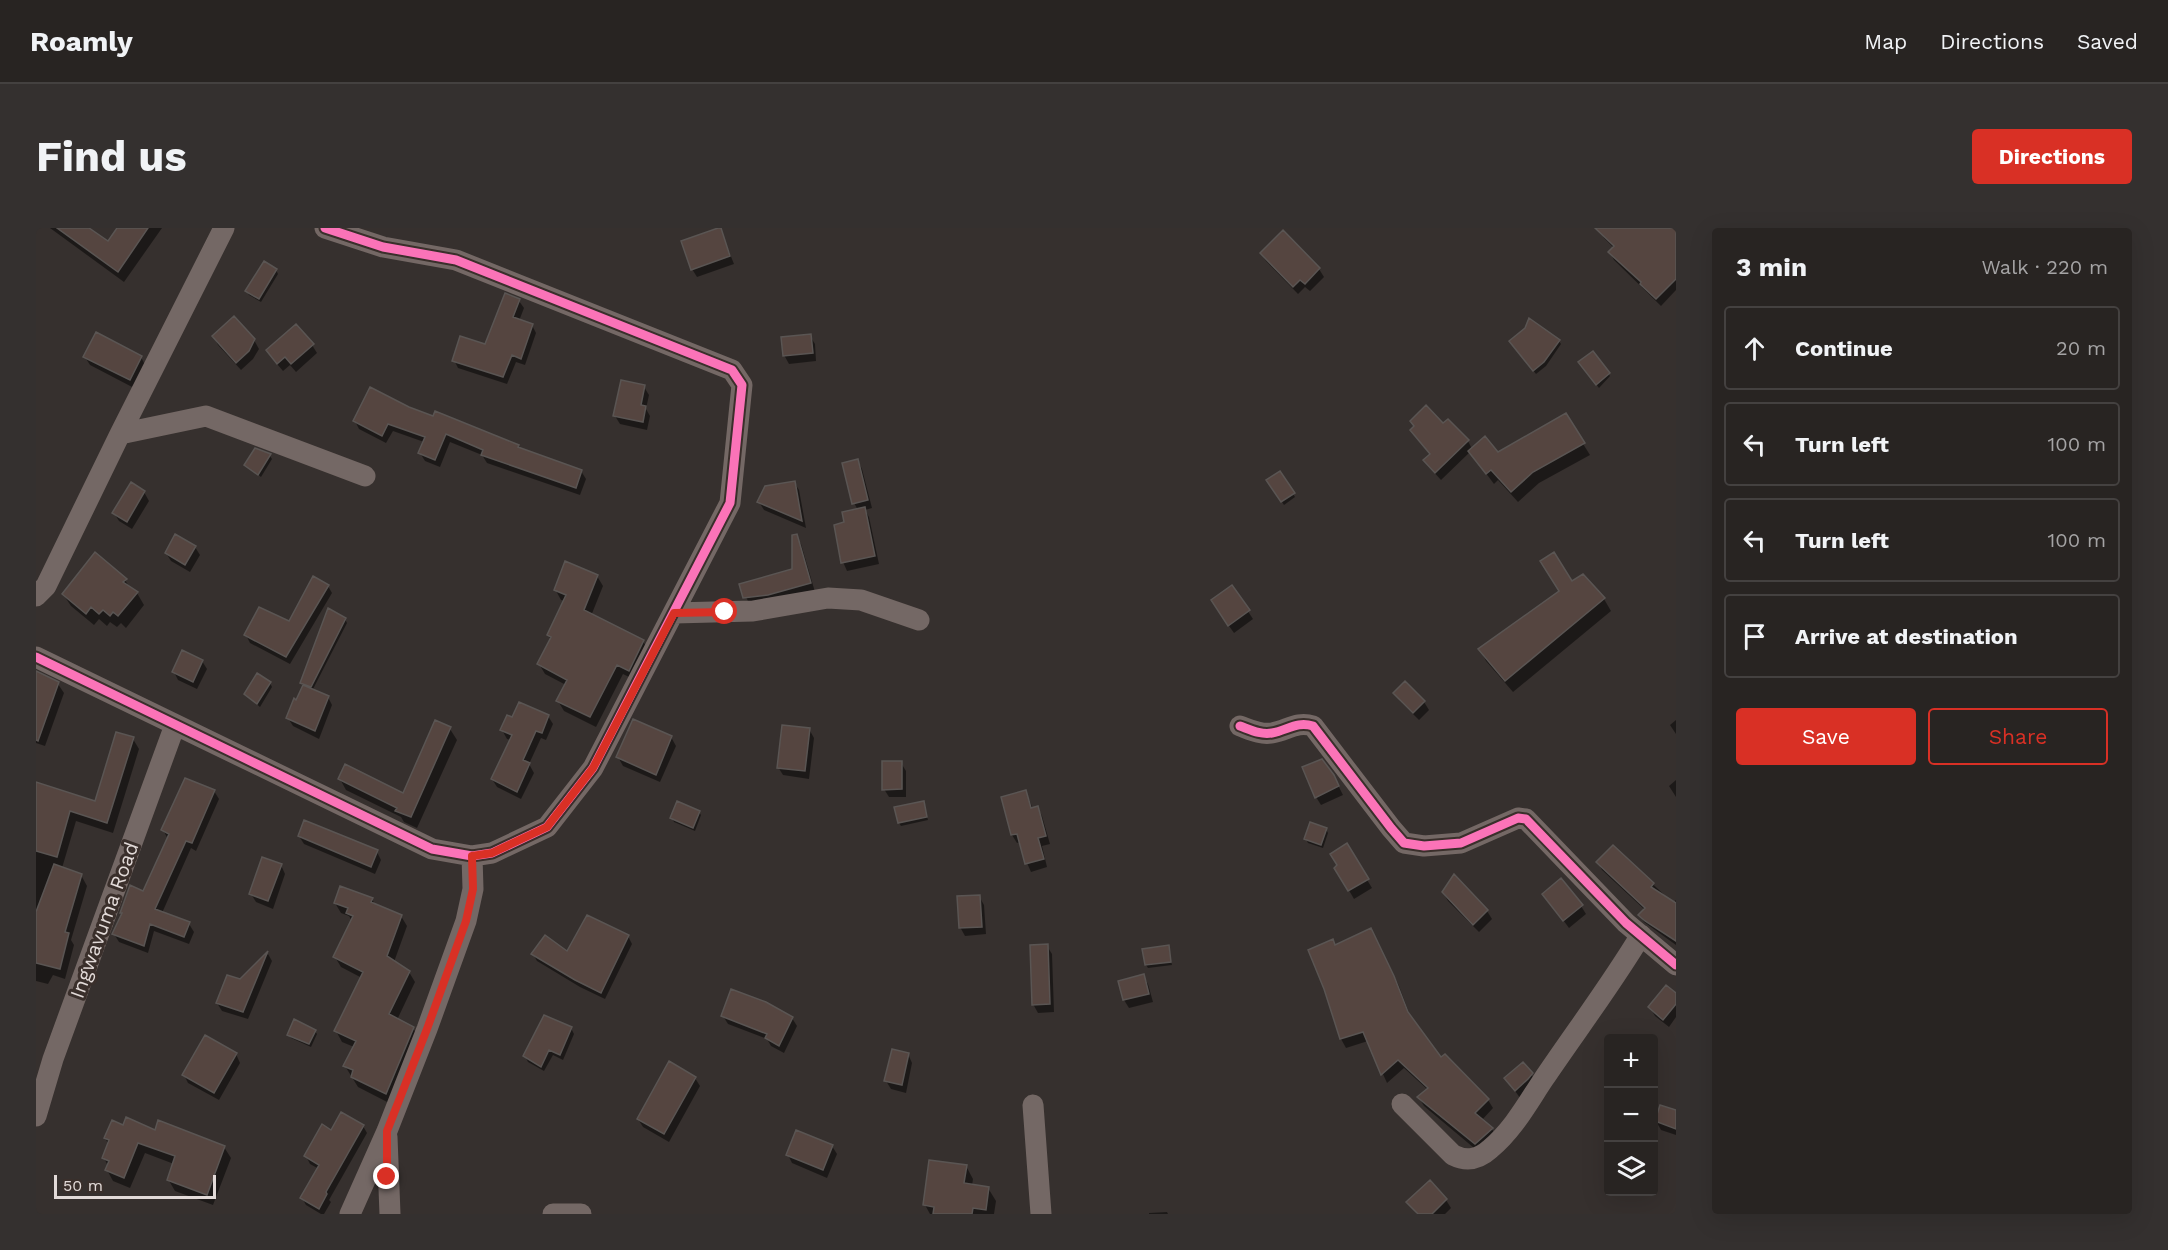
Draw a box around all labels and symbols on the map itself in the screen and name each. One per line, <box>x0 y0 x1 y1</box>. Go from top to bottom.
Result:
route start <box>711 598 737 624</box>
street label: Ingwavuma Road <box>65 839 143 1001</box>
route end <box>373 1163 399 1189</box>
scale bar <box>54 1172 216 1200</box>

